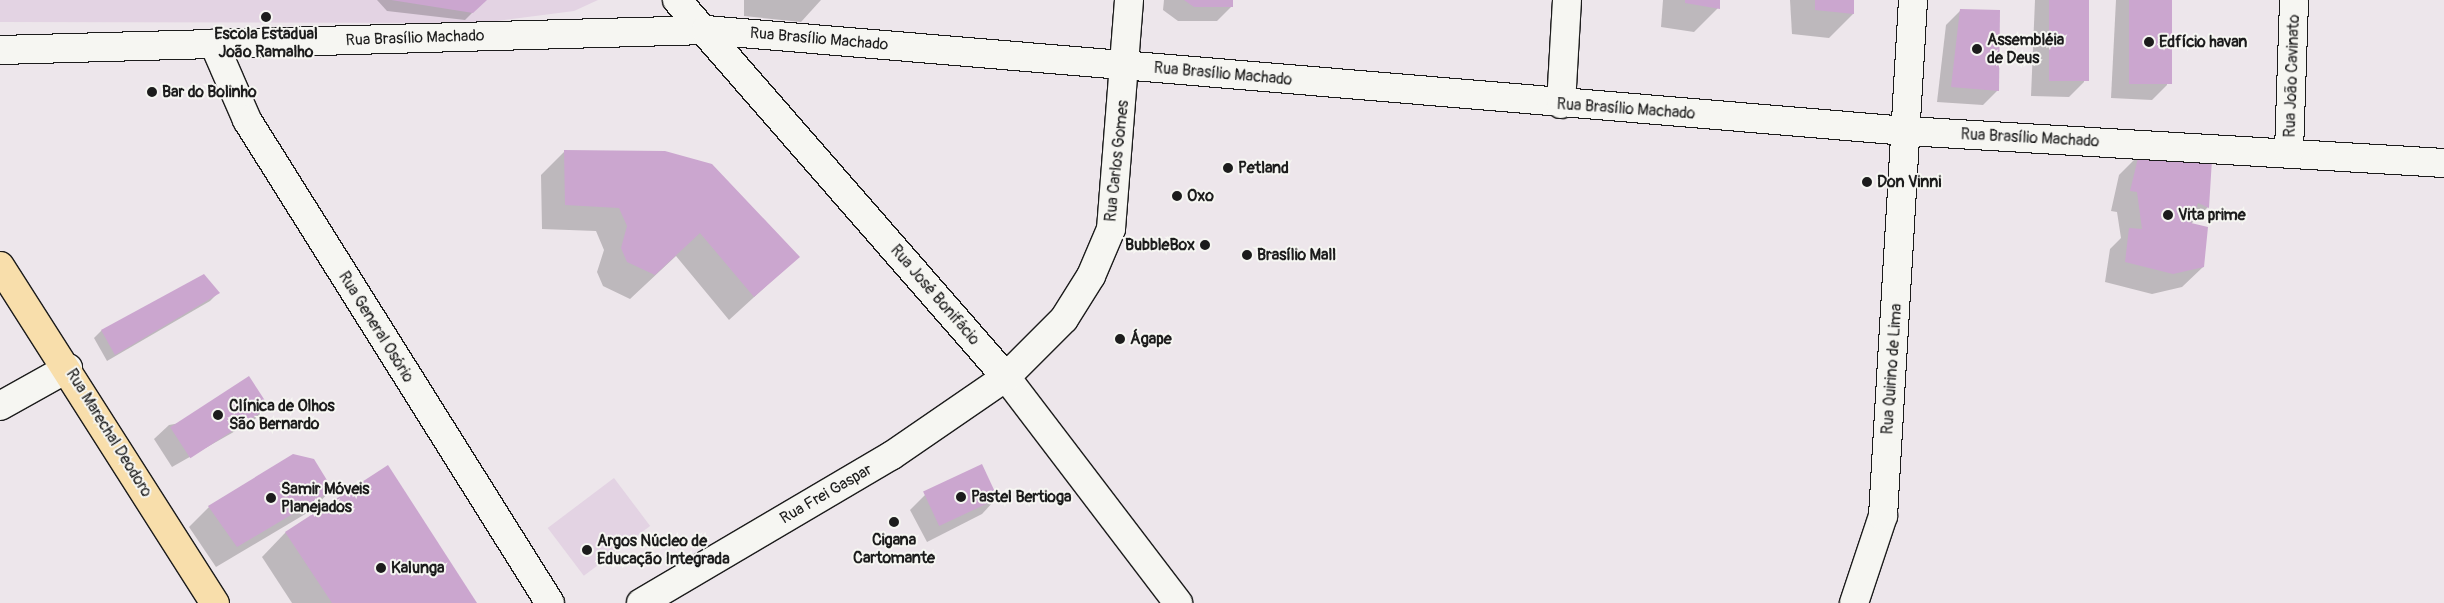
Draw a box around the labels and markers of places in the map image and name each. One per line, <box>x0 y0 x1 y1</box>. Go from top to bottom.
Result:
marker: Escola Estadual João Ramalho <box>260 11 272 23</box>
place label: Escola Estadual João Ramalho <box>214 24 318 62</box>
place label: Assembléia de Deus <box>1987 30 2064 68</box>
place label: Edfício havan <box>2159 32 2247 52</box>
marker: Edfício havan <box>2143 36 2155 48</box>
marker: Assembléia de Deus <box>1971 43 1983 55</box>
place label: Bar do Bolinho <box>162 82 257 102</box>
marker: Bar do Bolinho <box>146 86 158 98</box>
place label: Petland <box>1238 158 1289 178</box>
marker: Petland <box>1222 162 1234 174</box>
place label: Don Vinni <box>1877 172 1941 192</box>
marker: Don Vinni <box>1861 176 1873 188</box>
place label: Oxo <box>1187 186 1214 206</box>
marker: Oxo <box>1171 190 1183 202</box>
place label: Vita prime <box>2178 205 2246 225</box>
marker: Vita prime <box>2162 209 2174 221</box>
place label: BubbleBox <box>1125 235 1195 255</box>
marker: BubbleBox <box>1199 239 1211 251</box>
place label: Brasílio Mall <box>1257 245 1336 265</box>
marker: Brasílio Mall <box>1241 249 1253 261</box>
place label: Ágape <box>1130 329 1172 349</box>
marker: Ágape <box>1114 333 1126 345</box>
place label: Clínica de Olhos São Bernardo <box>229 396 335 434</box>
marker: Clínica de Olhos São Bernardo <box>211 408 225 422</box>
place label: Samir Móveis Planejados <box>281 479 369 517</box>
place label: Pastel Bertioga <box>971 487 1071 507</box>
marker: Pastel Bertioga <box>955 491 967 503</box>
marker: Samir Móveis Planejados <box>265 492 277 504</box>
marker: Cigana Cartomante <box>888 516 900 528</box>
place label: Cigana Cartomante <box>853 530 935 568</box>
place label: Argos Núcleo de Educação Integrada <box>597 531 730 569</box>
marker: Argos Núcleo de Educação Integrada <box>581 544 593 556</box>
place label: Kalunga <box>391 558 444 578</box>
marker: Kalunga <box>375 562 387 574</box>

